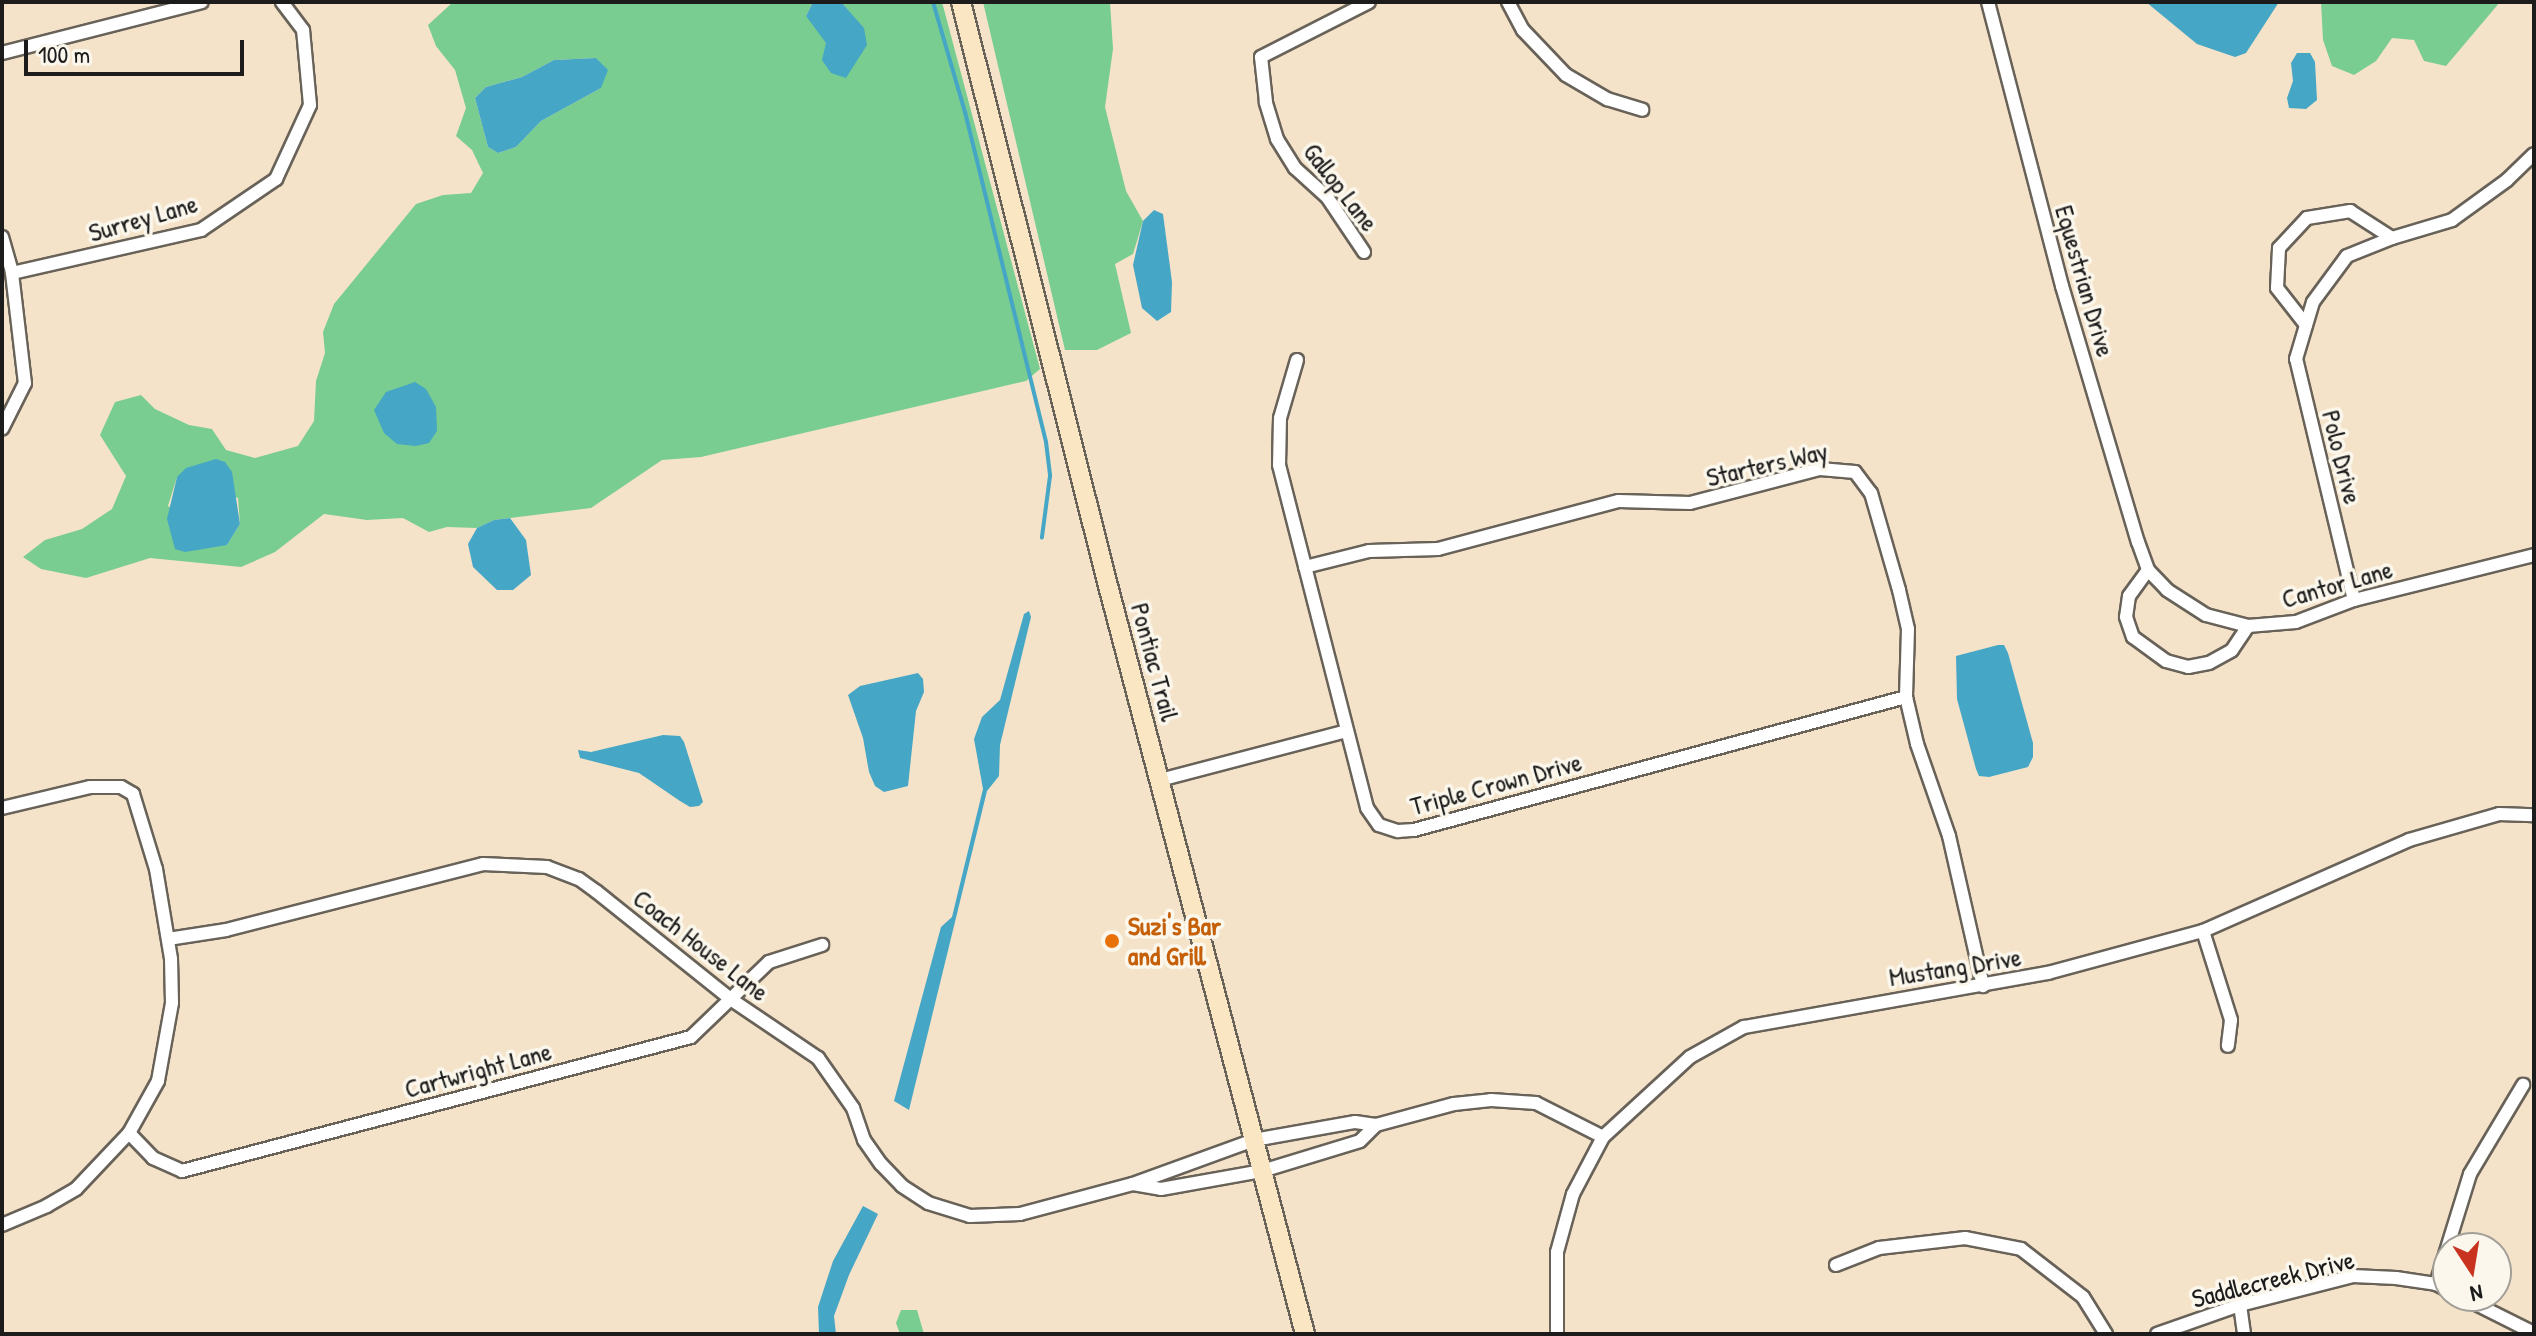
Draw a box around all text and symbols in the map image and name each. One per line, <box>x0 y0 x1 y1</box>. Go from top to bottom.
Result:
scale bar <box>28 24 248 74</box>
text: 100 m <box>38 38 90 70</box>
street label: Gallop Lane <box>1297 137 1385 237</box>
street label: Surrey Lane <box>85 188 201 248</box>
street label: Equestrian Drive <box>2049 202 2121 360</box>
street label: Polo Drive <box>2315 407 2369 507</box>
street label: Starters Way <box>1703 435 1831 493</box>
street label: Cantor Lane <box>2278 553 2396 615</box>
street label: Pontiac Trail <box>1124 600 1186 724</box>
street label: Triple Crown Drive <box>1407 746 1585 822</box>
street label: Coach House Lane <box>627 882 775 1008</box>
place label: Suzi's Bar and Grill <box>1128 910 1221 972</box>
marker: Suzi's Bar and Grill <box>1103 932 1121 950</box>
street label: Mustang Drive <box>1887 941 2023 993</box>
street label: Cartwright Lane <box>401 1035 555 1105</box>
north arrow <box>2432 1232 2512 1312</box>
street label: Saddlecreek Drive <box>2189 1244 2357 1314</box>
text: N <box>2468 1278 2485 1309</box>

